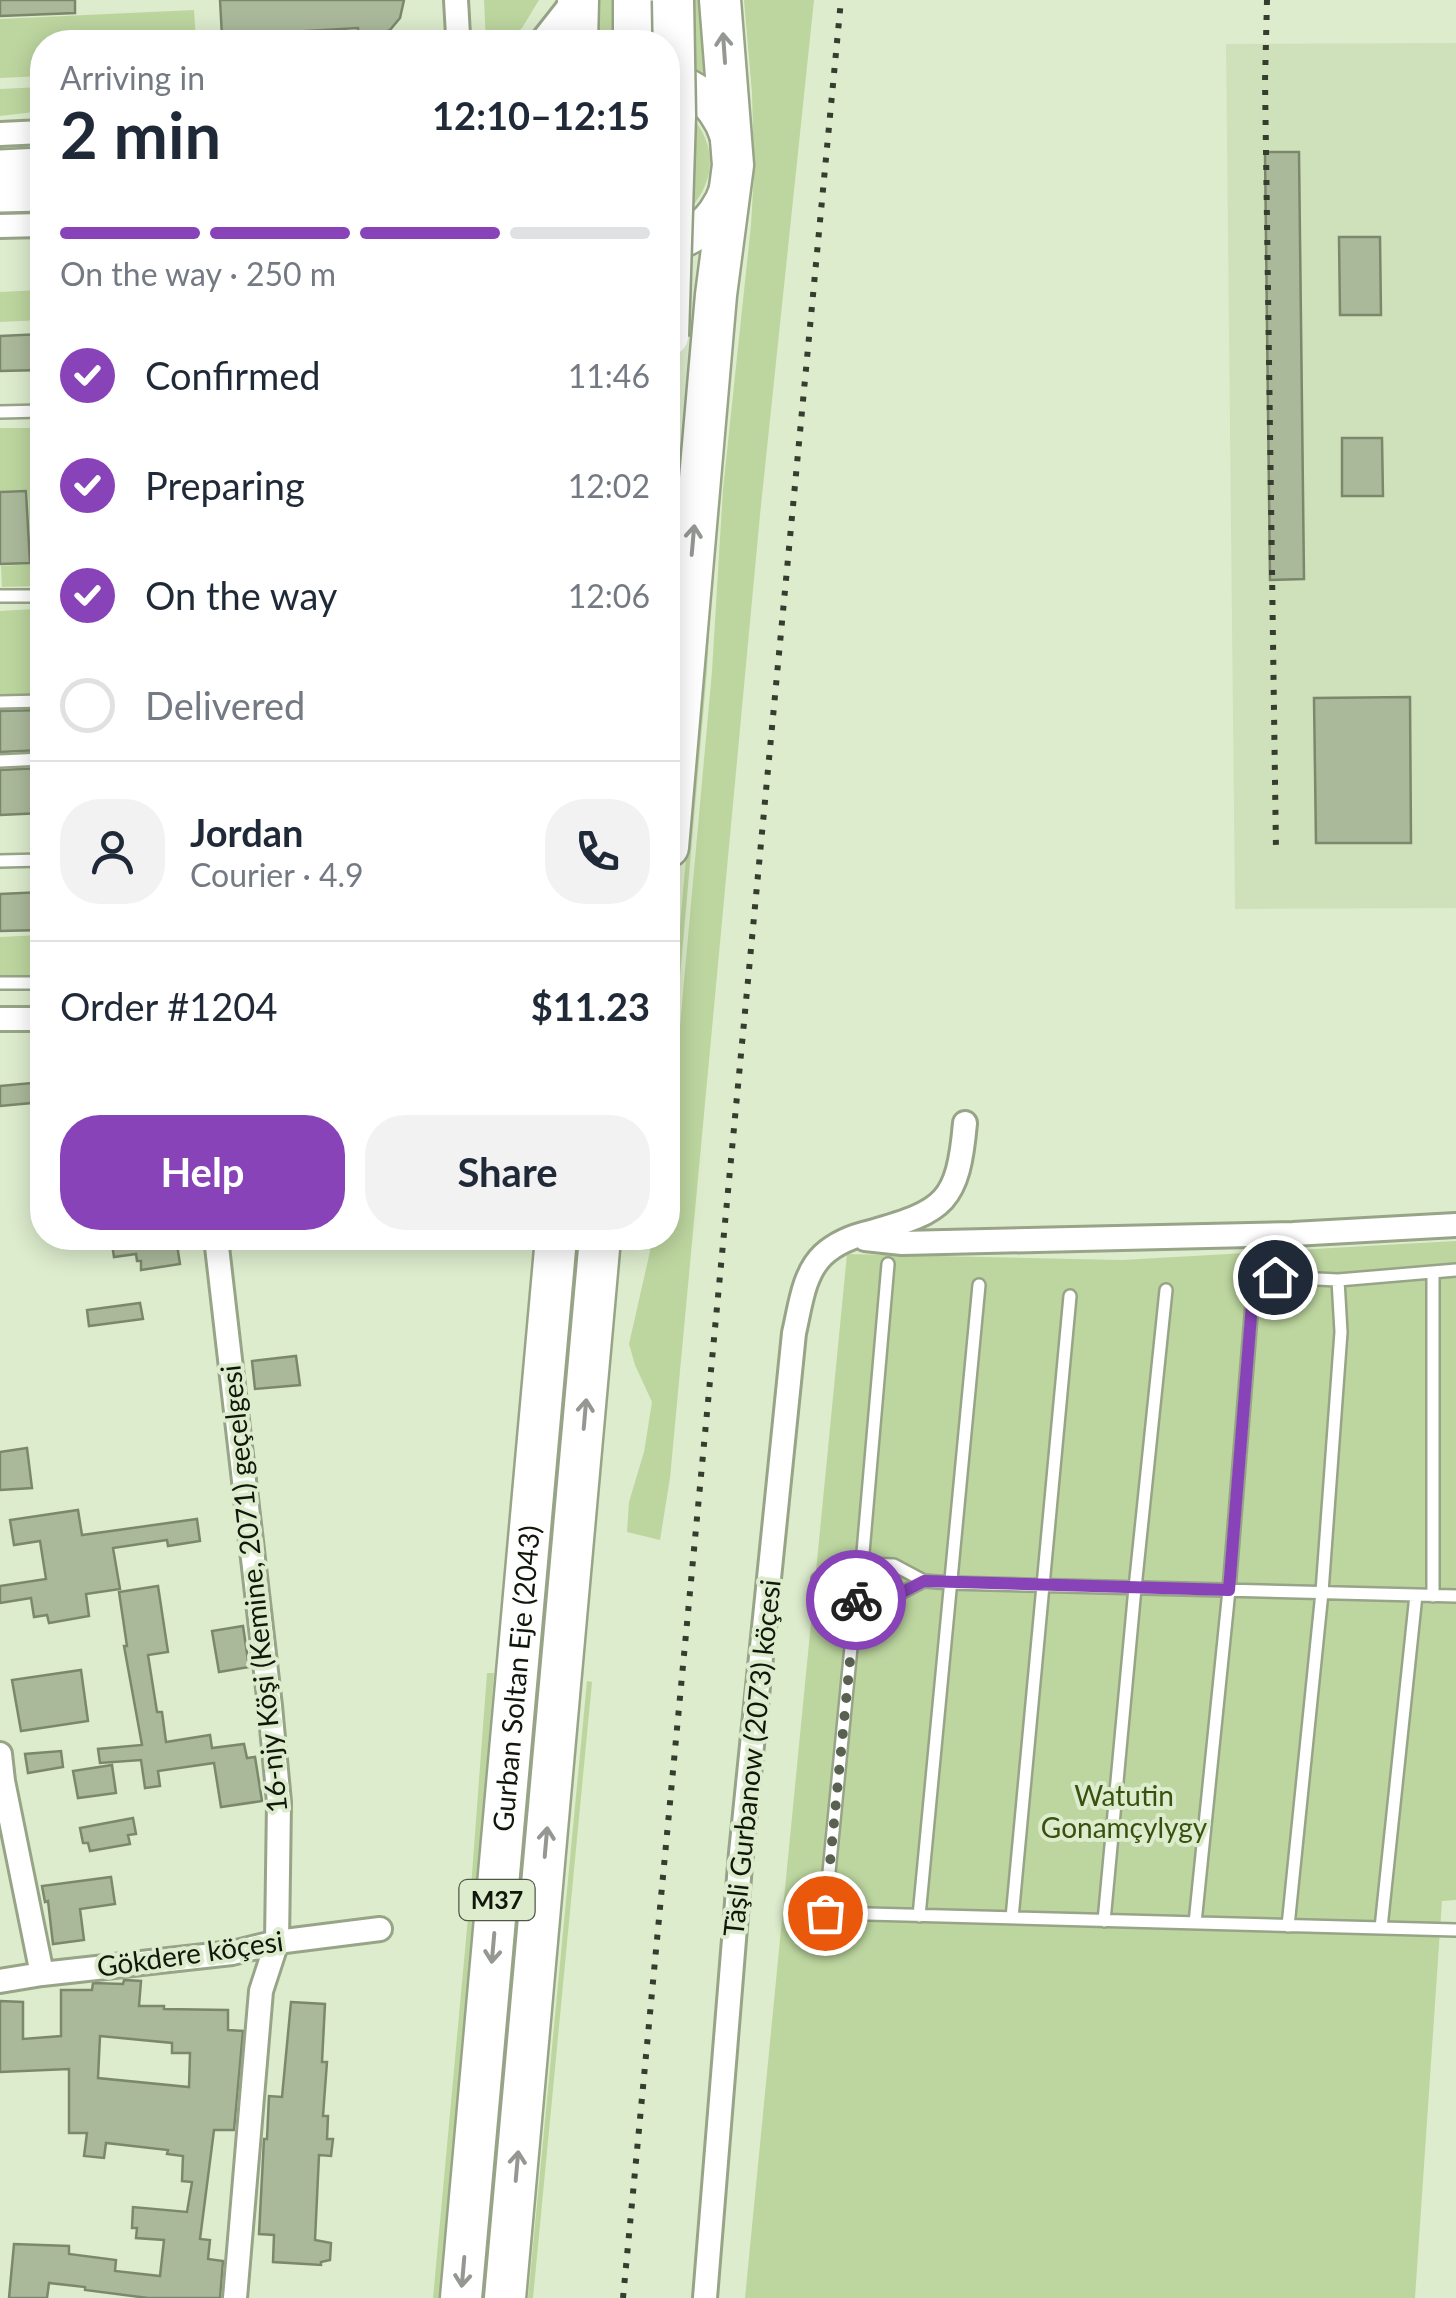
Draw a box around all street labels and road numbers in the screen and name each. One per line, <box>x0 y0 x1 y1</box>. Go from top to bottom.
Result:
street label: 16-njy Köşi (Kemine, 2071) geçelgesi <box>213 1363 293 1815</box>
street label: Gurban Soltan Eje (2043) <box>485 1524 546 1833</box>
street label: Täşli Gurbanow (2073) köçesi <box>715 1578 787 1938</box>
road number: M37 <box>460 1880 534 1920</box>
street label: Gökdere köçesi <box>95 1923 285 1983</box>

